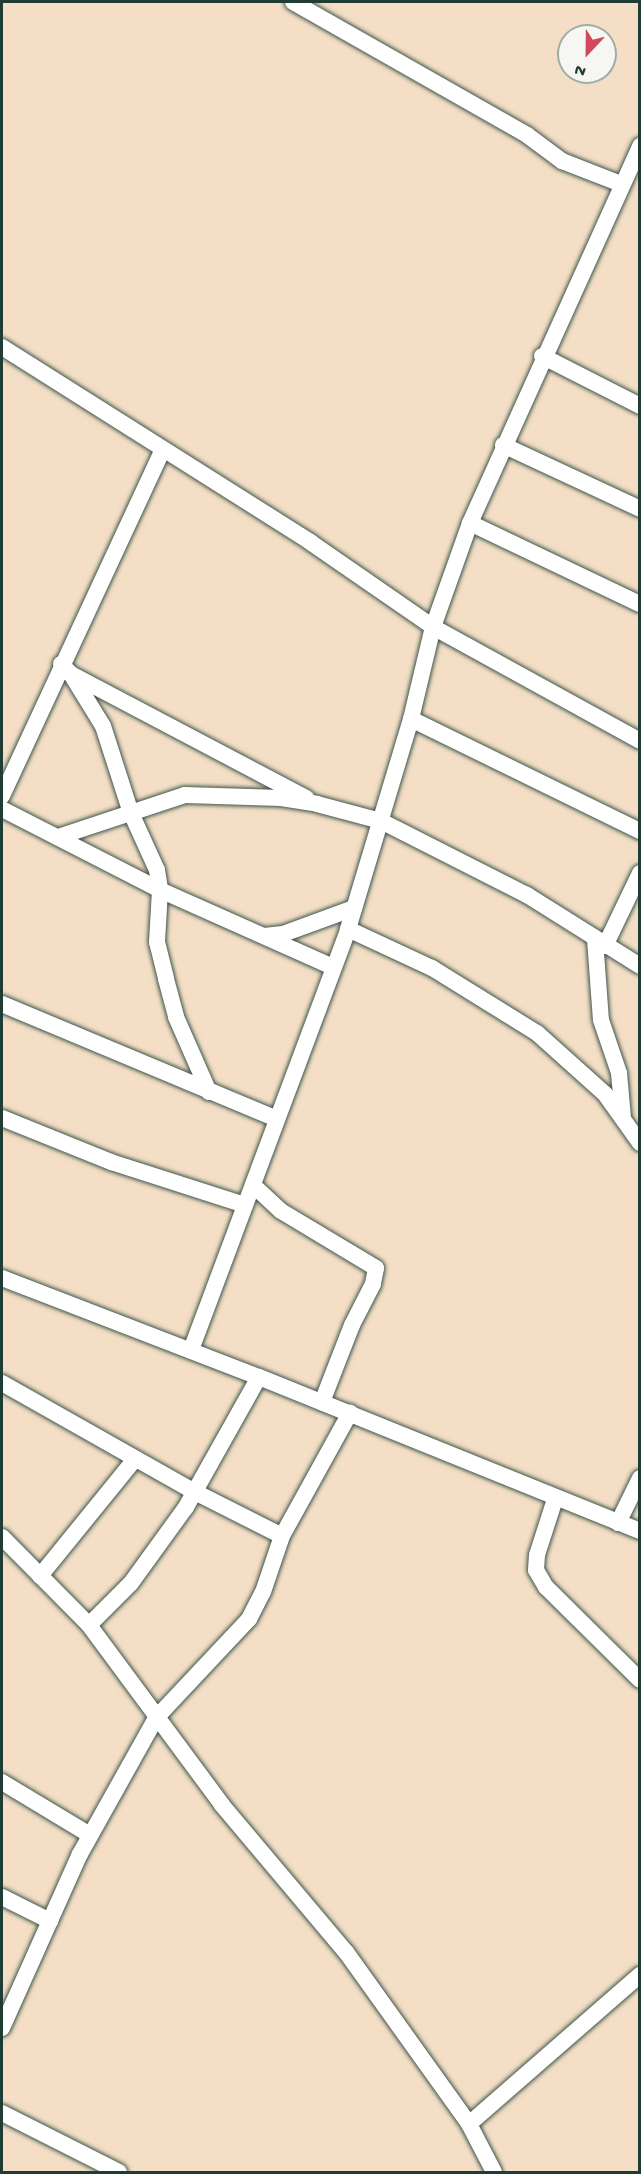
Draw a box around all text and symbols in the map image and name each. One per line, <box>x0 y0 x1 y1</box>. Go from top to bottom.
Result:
north arrow <box>557 24 617 84</box>
text: N <box>572 59 589 80</box>

